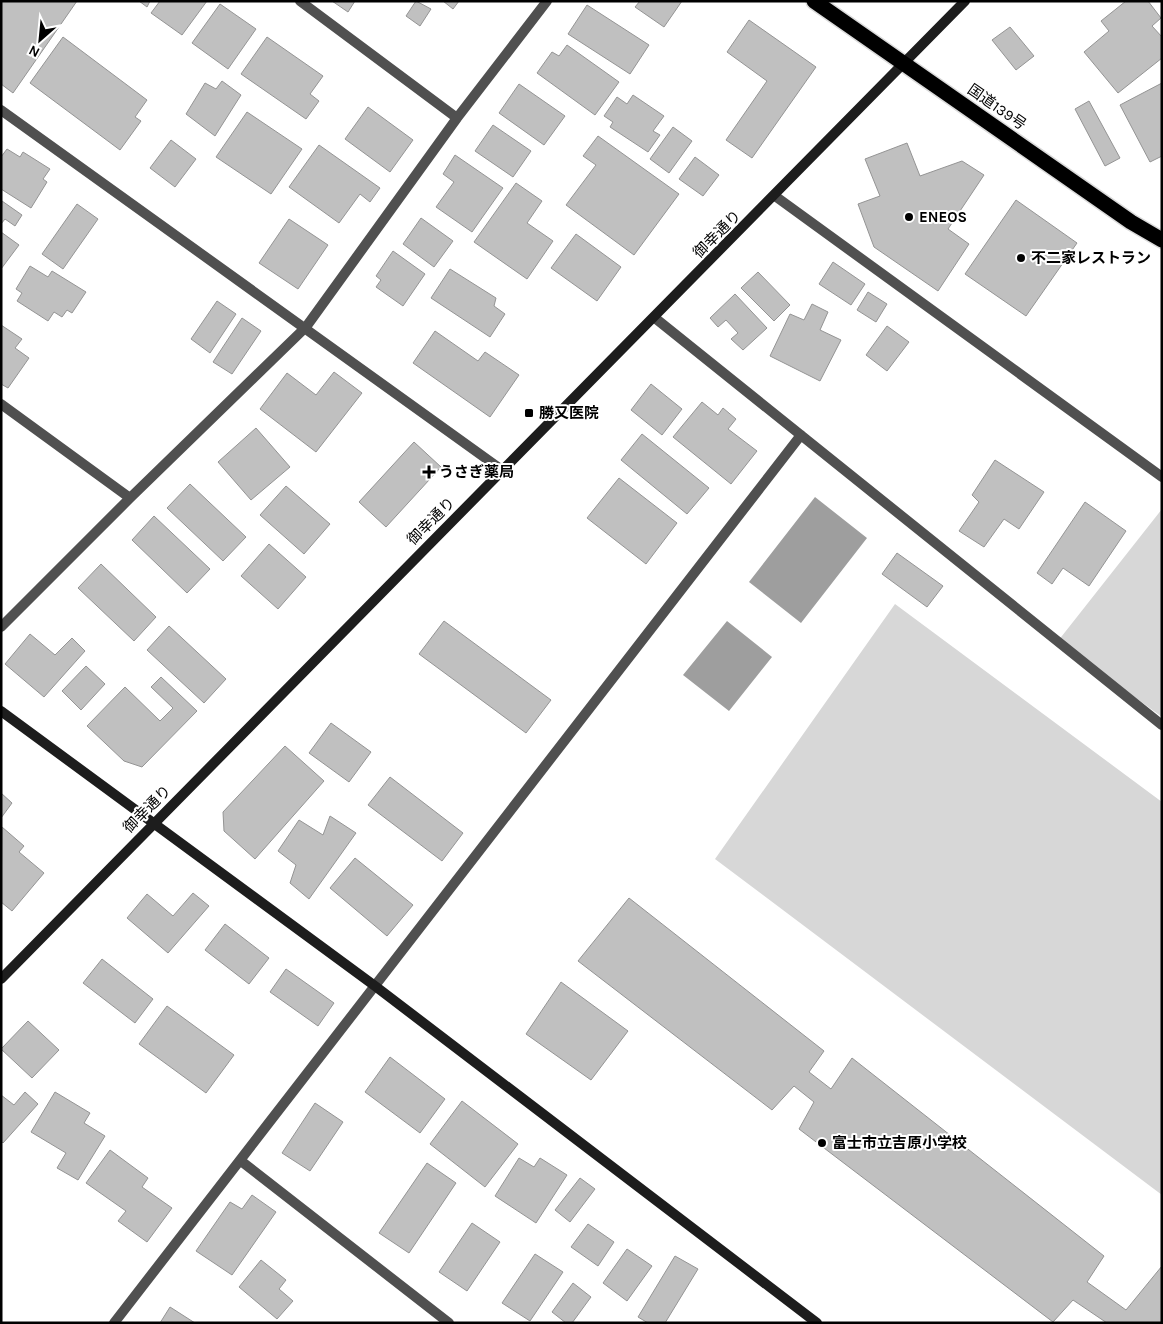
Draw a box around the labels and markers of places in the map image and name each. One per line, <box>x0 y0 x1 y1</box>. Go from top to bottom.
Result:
place label: ENEOS <box>919 208 967 226</box>
marker: ENEOS <box>903 211 915 223</box>
place label: 不二家レストラン <box>1031 249 1151 267</box>
marker: 不二家レストラン <box>1015 252 1027 264</box>
place label: 勝又医院 <box>539 404 599 422</box>
marker: 勝又医院 <box>523 407 535 419</box>
place label: うさぎ薬局 <box>439 463 514 481</box>
marker: うさぎ薬局 <box>423 466 435 478</box>
place label: 富士市立吉原小学校 <box>832 1134 967 1152</box>
marker: 富士市立吉原小学校 <box>816 1137 828 1149</box>

